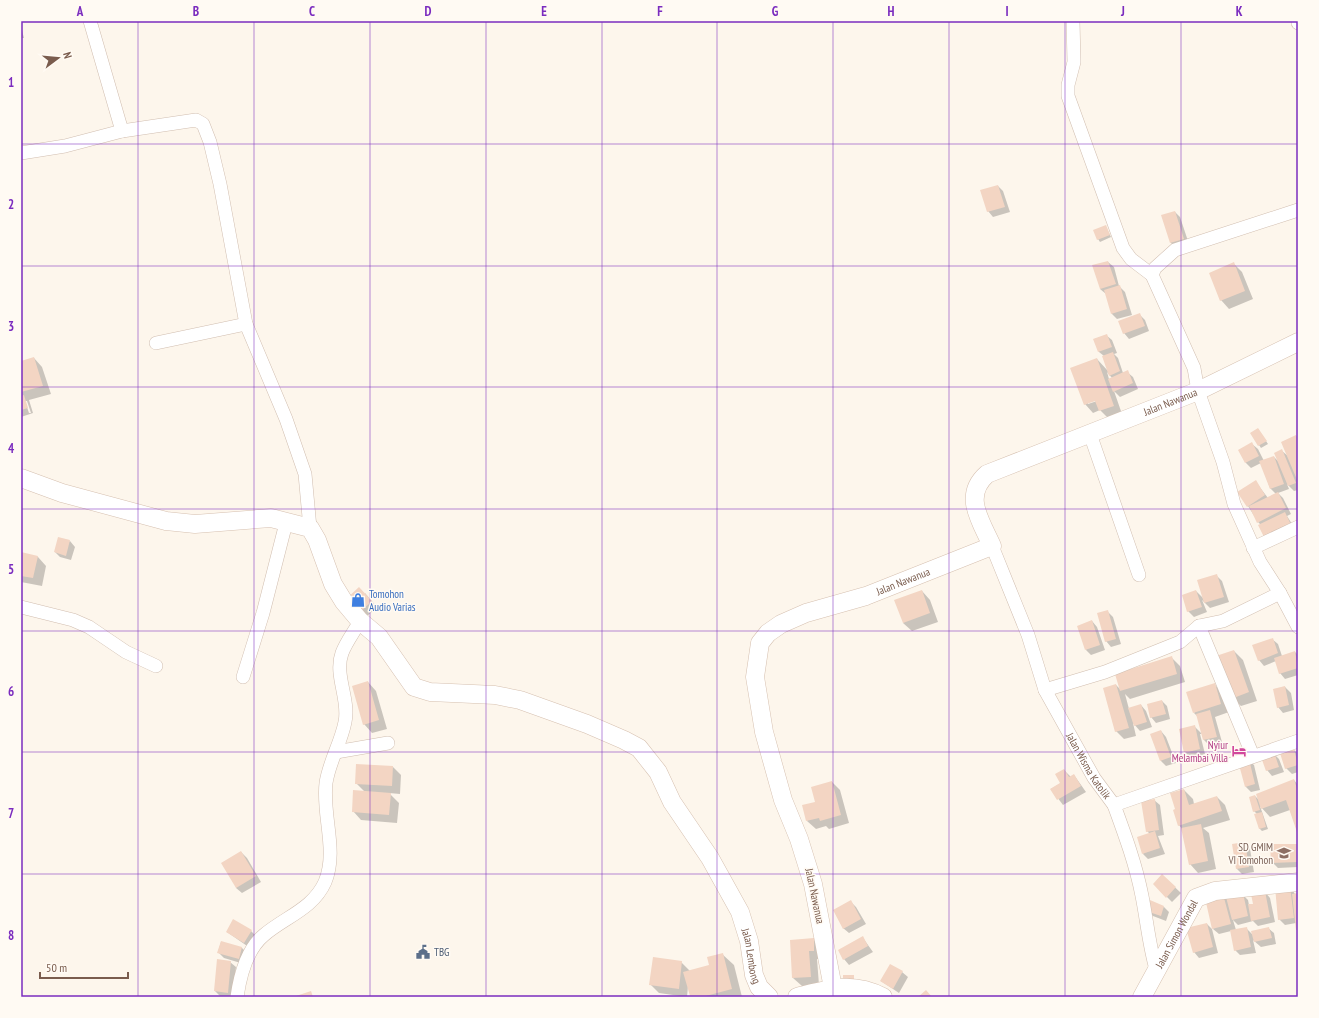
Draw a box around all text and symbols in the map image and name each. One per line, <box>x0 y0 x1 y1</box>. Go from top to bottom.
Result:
text: A <box>76 3 84 20</box>
text: B <box>193 3 199 20</box>
text: C <box>309 3 315 20</box>
text: D <box>425 3 432 20</box>
text: E <box>541 3 547 20</box>
text: F <box>657 3 663 20</box>
text: G <box>772 3 779 20</box>
text: H <box>888 3 895 20</box>
text: I <box>1005 3 1009 20</box>
text: J <box>1120 3 1125 20</box>
text: K <box>1236 3 1243 20</box>
north arrow <box>38 38 78 78</box>
text: N <box>60 50 75 60</box>
text: 1 <box>8 74 14 91</box>
text: 2 <box>8 196 14 213</box>
text: 3 <box>8 318 14 335</box>
street label: Jalan Nawanua <box>1141 385 1199 419</box>
text: 4 <box>8 440 15 457</box>
text: 5 <box>8 561 14 578</box>
street label: Jalan Nawanua <box>873 564 932 599</box>
place label: Tomohon Audio Varias <box>369 587 416 614</box>
shop icon: Tomohon Audio Varias <box>350 592 366 608</box>
text: 6 <box>8 683 14 700</box>
street label: Jalan Wisma Katolik <box>1063 729 1114 802</box>
place label: Nyiur Melambai Villa <box>1172 738 1228 765</box>
hotel icon: Nyiur Melambai Villa <box>1231 743 1247 759</box>
text: 7 <box>8 805 14 822</box>
place label: SD GMIM VI Tomohon <box>1227 840 1273 867</box>
school or university icon: SD GMIM VI Tomohon <box>1276 845 1292 861</box>
street label: Jalan Nawanua <box>802 866 828 925</box>
street label: Jalan Simon Wondal <box>1152 897 1201 971</box>
street label: Jalan Lembong <box>738 926 764 986</box>
text: 8 <box>8 927 14 944</box>
public building icon: TBG <box>415 944 431 960</box>
place label: TBG <box>434 945 450 959</box>
scale bar <box>40 954 128 980</box>
text: 50 m <box>46 960 67 975</box>

